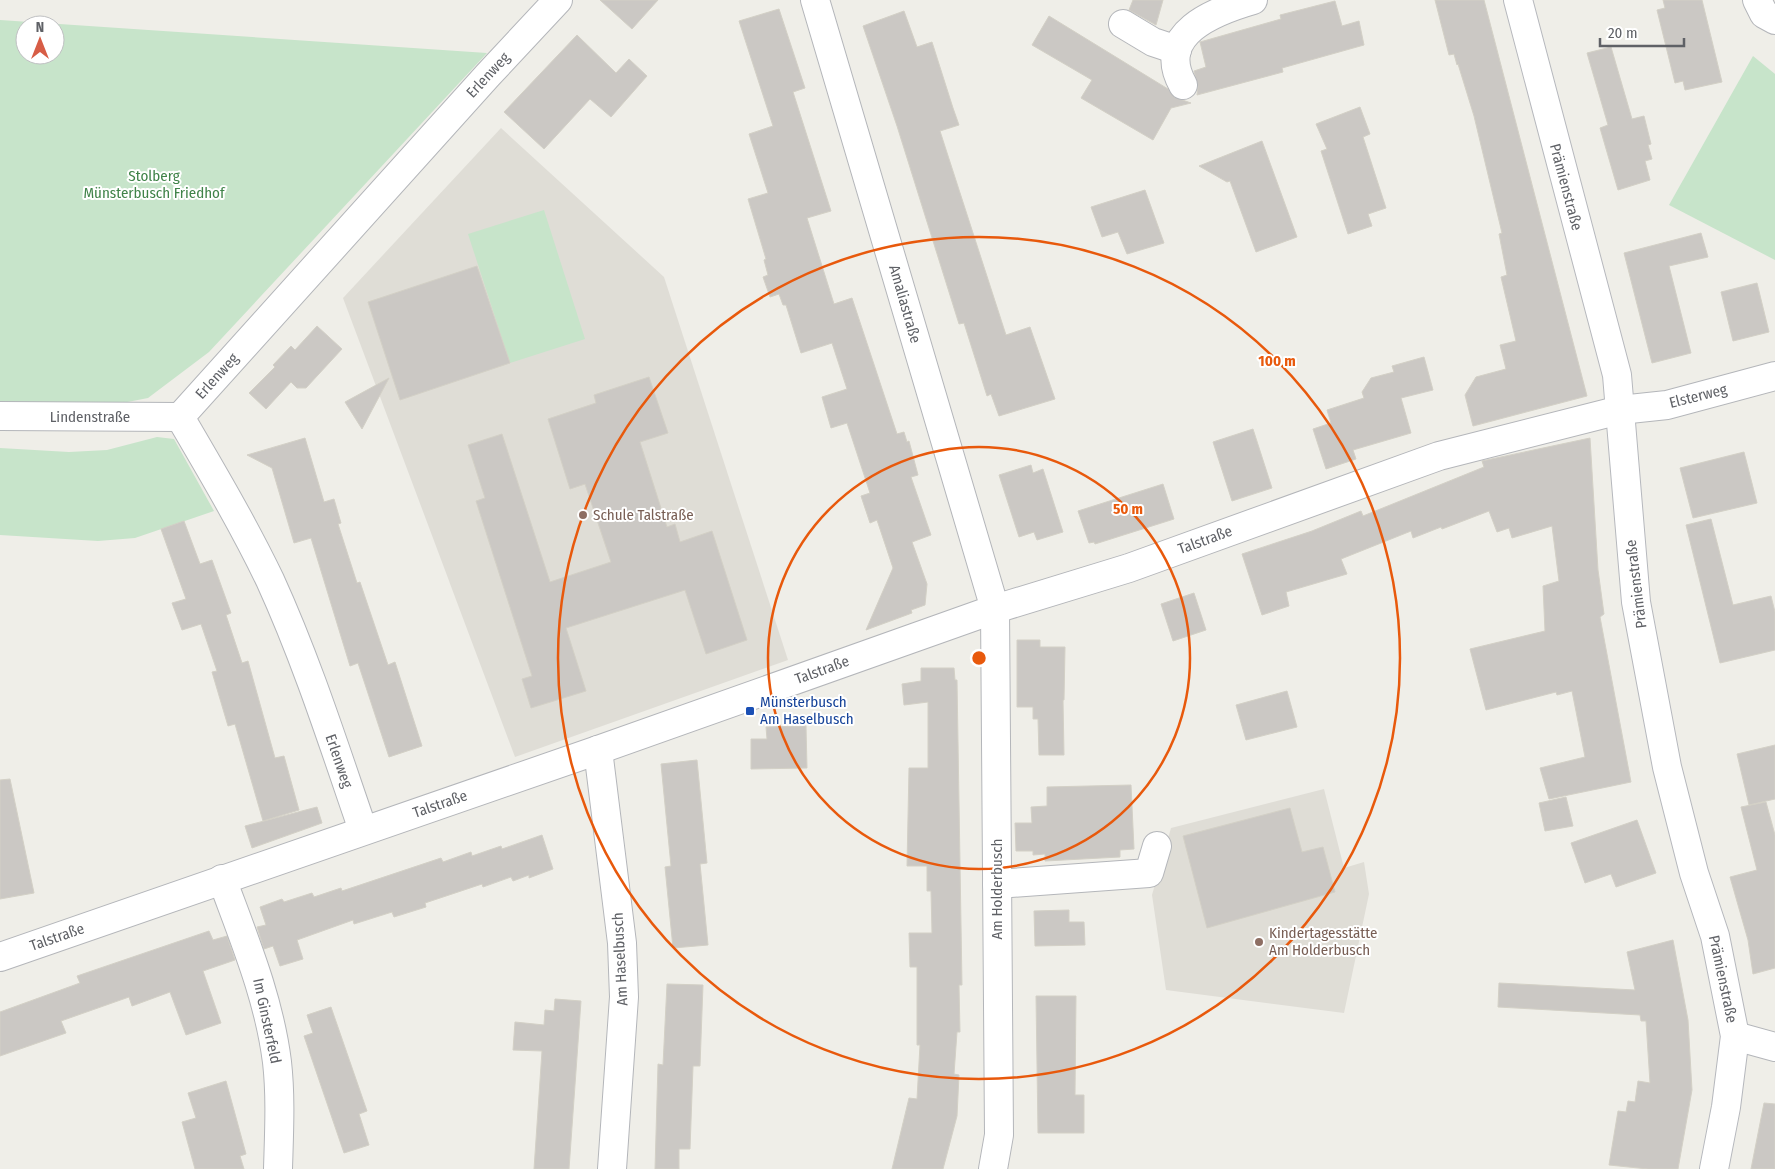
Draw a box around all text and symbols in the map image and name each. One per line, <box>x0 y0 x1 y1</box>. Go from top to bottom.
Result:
north arrow <box>15 15 65 65</box>
scale bar <box>1600 15 1684 47</box>
text: N <box>36 19 44 36</box>
text: 20 m <box>1608 24 1638 42</box>
street label: Erlenweg <box>462 49 514 101</box>
street label: Prämienstraße <box>1546 142 1586 232</box>
park label: Stolberg Münsterbusch Friedhof <box>83 167 226 202</box>
street label: Amaliastraße <box>885 263 925 345</box>
street label: Erlenweg <box>192 349 242 403</box>
text: 100 m <box>1258 352 1296 370</box>
street label: Elsterweg <box>1667 380 1729 412</box>
street label: Lindenstraße <box>50 408 130 426</box>
text: 50 m <box>1113 500 1143 518</box>
place label: Schule Talstraße <box>593 506 694 524</box>
marker: Schule Talstraße <box>577 509 589 521</box>
street label: Talstraße <box>1176 522 1234 558</box>
street label: Prämienstraße <box>1622 539 1650 629</box>
centre of rings <box>970 649 988 667</box>
street label: Talstraße <box>793 652 851 688</box>
place label: Münsterbusch Am Haselbusch <box>760 693 854 728</box>
marker: Münsterbusch Am Haselbusch <box>744 705 756 717</box>
street label: Erlenweg <box>321 732 357 790</box>
street label: Talstraße <box>410 786 470 822</box>
street label: Am Holderbusch <box>988 838 1006 940</box>
street label: Am Haselbusch <box>609 912 631 1006</box>
street label: Talstraße <box>27 919 87 955</box>
place label: Kindertagesstätte Am Holderbusch <box>1269 924 1377 959</box>
street label: Prämienstraße <box>1705 934 1741 1024</box>
marker: Kindertagesstätte Am Holderbusch <box>1253 936 1265 948</box>
street label: Im Ginsterfeld <box>249 977 285 1065</box>

